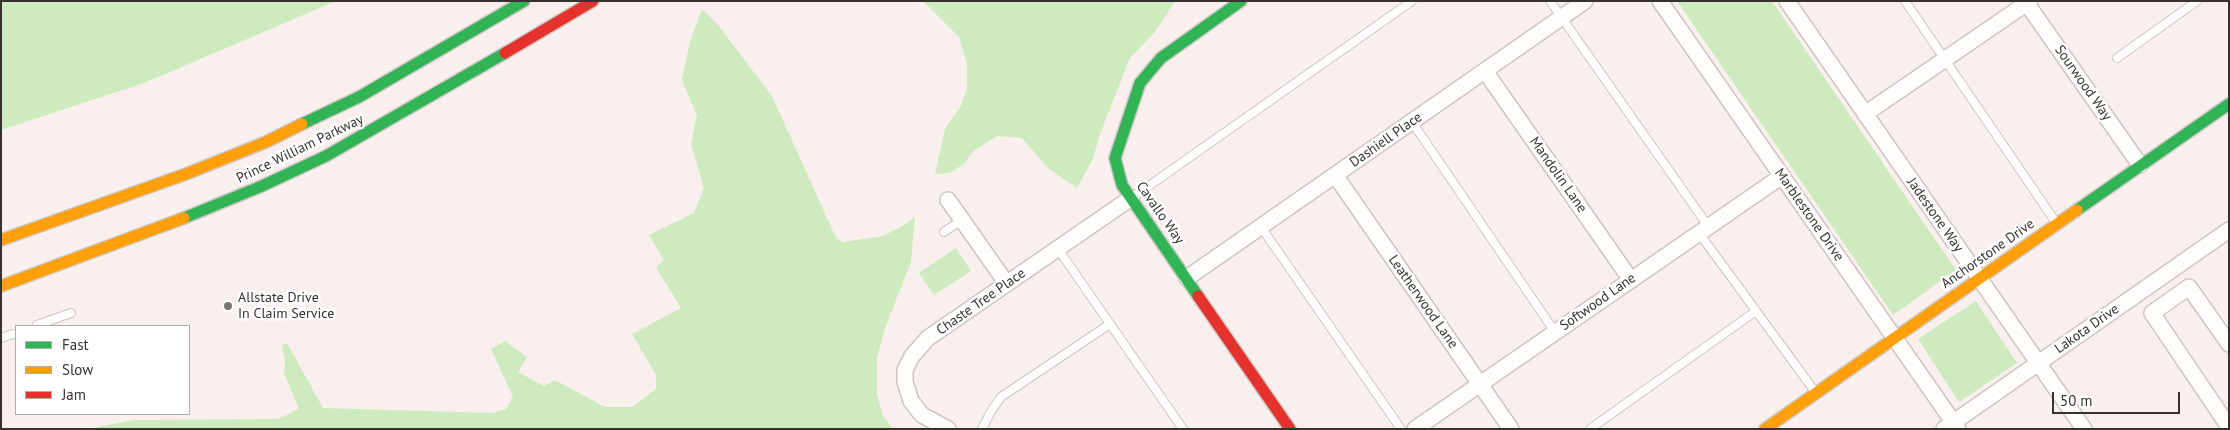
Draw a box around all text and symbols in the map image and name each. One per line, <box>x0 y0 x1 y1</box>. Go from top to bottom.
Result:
street label: Sourwood Way <box>2051 42 2115 124</box>
street label: Dashiell Place <box>1347 109 1425 171</box>
street label: Prince William Parkway <box>234 111 366 187</box>
street label: Mandolin Lane <box>1526 134 1590 216</box>
street label: Marblestone Drive <box>1771 165 1847 265</box>
street label: Jadestone Way <box>1903 175 1967 255</box>
street label: Cavallo Way <box>1132 179 1188 247</box>
street label: Anchorstone Drive <box>1938 216 2038 292</box>
street label: Leatherwood Lane <box>1385 252 1461 352</box>
street label: Chaste Tree Place <box>933 265 1029 339</box>
street label: Softwood Lane <box>1557 270 1639 334</box>
place label: Allstate Drive In Claim Service <box>238 290 334 322</box>
marker: Allstate Drive In Claim Service <box>222 300 234 312</box>
street label: Lakota Drive <box>2052 301 2122 357</box>
legend <box>15 325 190 415</box>
text: Fast <box>62 335 89 354</box>
text: Slow <box>62 360 93 379</box>
scale bar <box>2055 382 2182 414</box>
text: Jam <box>62 385 86 404</box>
text: 50 m <box>2060 391 2093 410</box>

